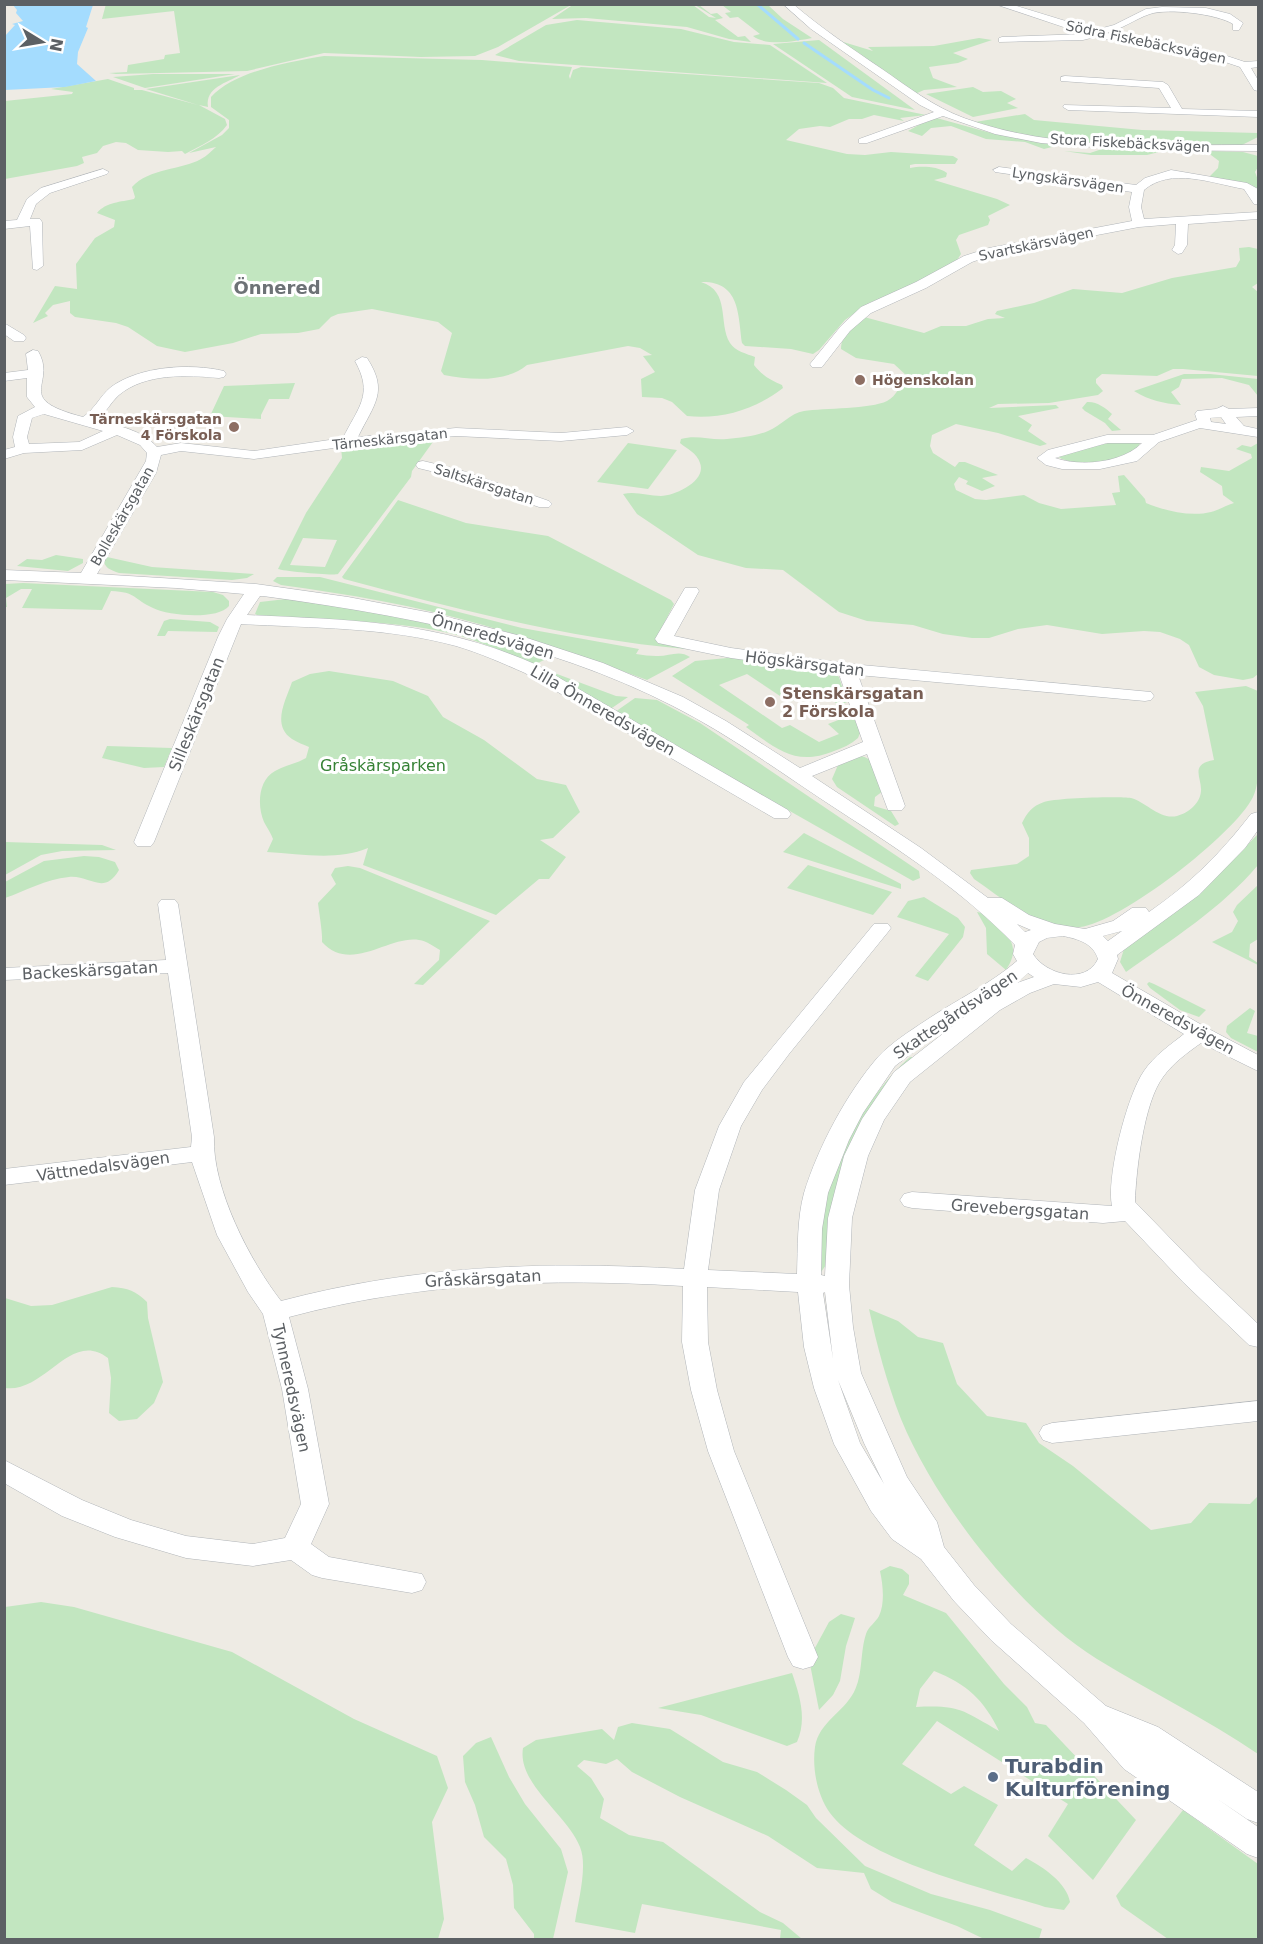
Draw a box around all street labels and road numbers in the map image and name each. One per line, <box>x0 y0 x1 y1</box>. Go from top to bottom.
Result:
street label: Södra Fiskebäcksvägen <box>1064 17 1228 67</box>
street label: Stora Fiskebäcksvägen <box>1050 131 1210 155</box>
street label: Lyngskärsvägen <box>1011 164 1125 196</box>
street label: Svartskärsvägen <box>977 224 1095 264</box>
street label: Tärneskärsgatan <box>331 425 448 453</box>
street label: Saltskärsgatan <box>432 460 536 508</box>
street label: Bolleskärsgatan <box>87 464 157 568</box>
street label: Önneredsvägen <box>429 610 556 663</box>
street label: Högskärsgatan <box>744 647 866 680</box>
street label: Silleskärsgatan <box>165 654 228 774</box>
street label: Lilla Önneredsvägen <box>527 661 678 760</box>
street label: Backeskärsgatan <box>21 957 159 984</box>
street label: Skattegårdsvägen <box>890 966 1021 1063</box>
street label: Önneredsvägen <box>1118 980 1238 1058</box>
street label: Vättnedalsvägen <box>35 1148 171 1185</box>
street label: Grevebergsgatan <box>950 1195 1090 1224</box>
street label: Gråskärsgatan <box>424 1266 542 1291</box>
street label: Tynneredsvägen <box>268 1321 314 1454</box>

